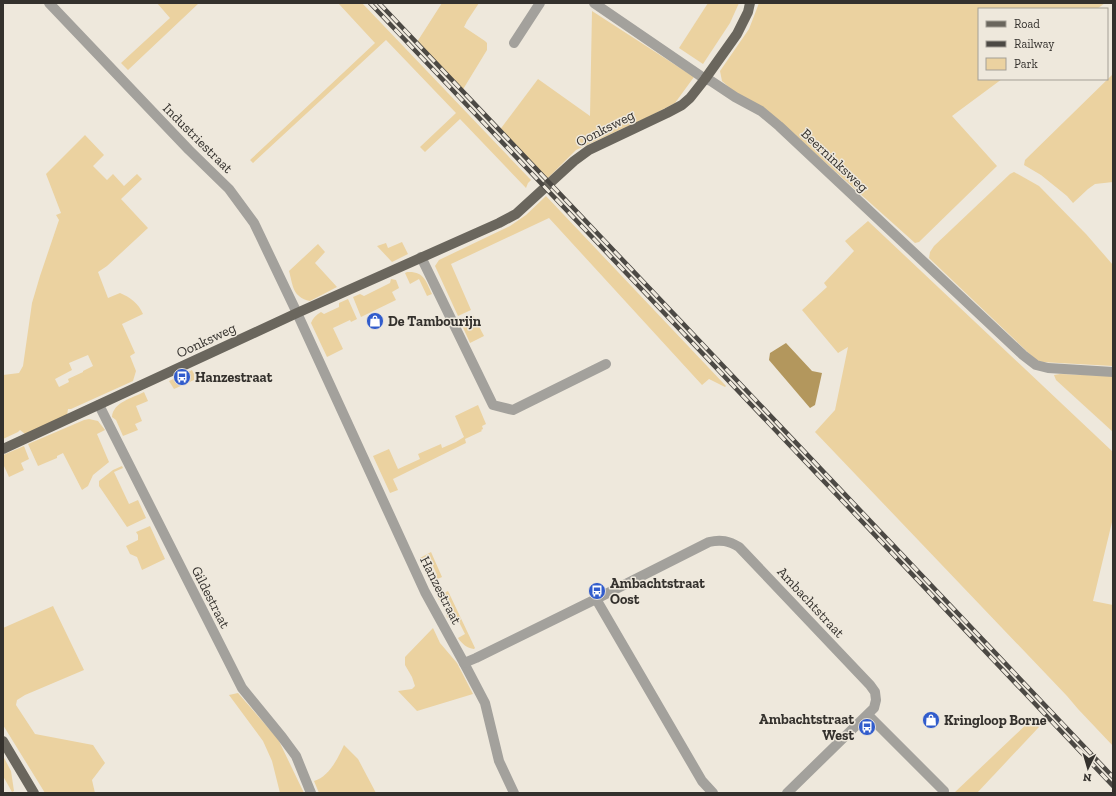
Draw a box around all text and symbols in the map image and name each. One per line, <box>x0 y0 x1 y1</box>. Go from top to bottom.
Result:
legend <box>978 8 1108 80</box>
text: Road <box>1014 17 1040 31</box>
text: Railway <box>1014 37 1055 51</box>
text: Park <box>1014 57 1039 71</box>
street label: Industriestraat <box>159 100 237 177</box>
street label: Oonksweg <box>573 106 638 150</box>
street label: Beerninksweg <box>798 125 872 196</box>
shop icon: De Tambourijn <box>365 311 385 331</box>
place label: De Tambourijn <box>388 313 482 330</box>
street label: Oonksweg <box>174 319 239 362</box>
bus stop icon: Hanzestraat <box>172 367 192 387</box>
place label: Hanzestraat <box>195 369 273 386</box>
street label: Hanzestraat <box>416 553 465 628</box>
street label: Gildestraat <box>188 563 234 632</box>
street label: Ambachtstraat <box>773 563 848 642</box>
place label: Ambachtstraat Oost <box>610 575 705 608</box>
bus stop icon: Ambachtstraat Oost <box>587 581 607 601</box>
shop icon: Kringloop Borne <box>921 710 941 730</box>
place label: Ambachtstraat West <box>759 711 854 744</box>
place label: Kringloop Borne <box>944 712 1047 729</box>
bus stop icon: Ambachtstraat West <box>857 717 877 737</box>
north arrow <box>1068 748 1108 788</box>
text: N <box>1082 771 1092 784</box>

